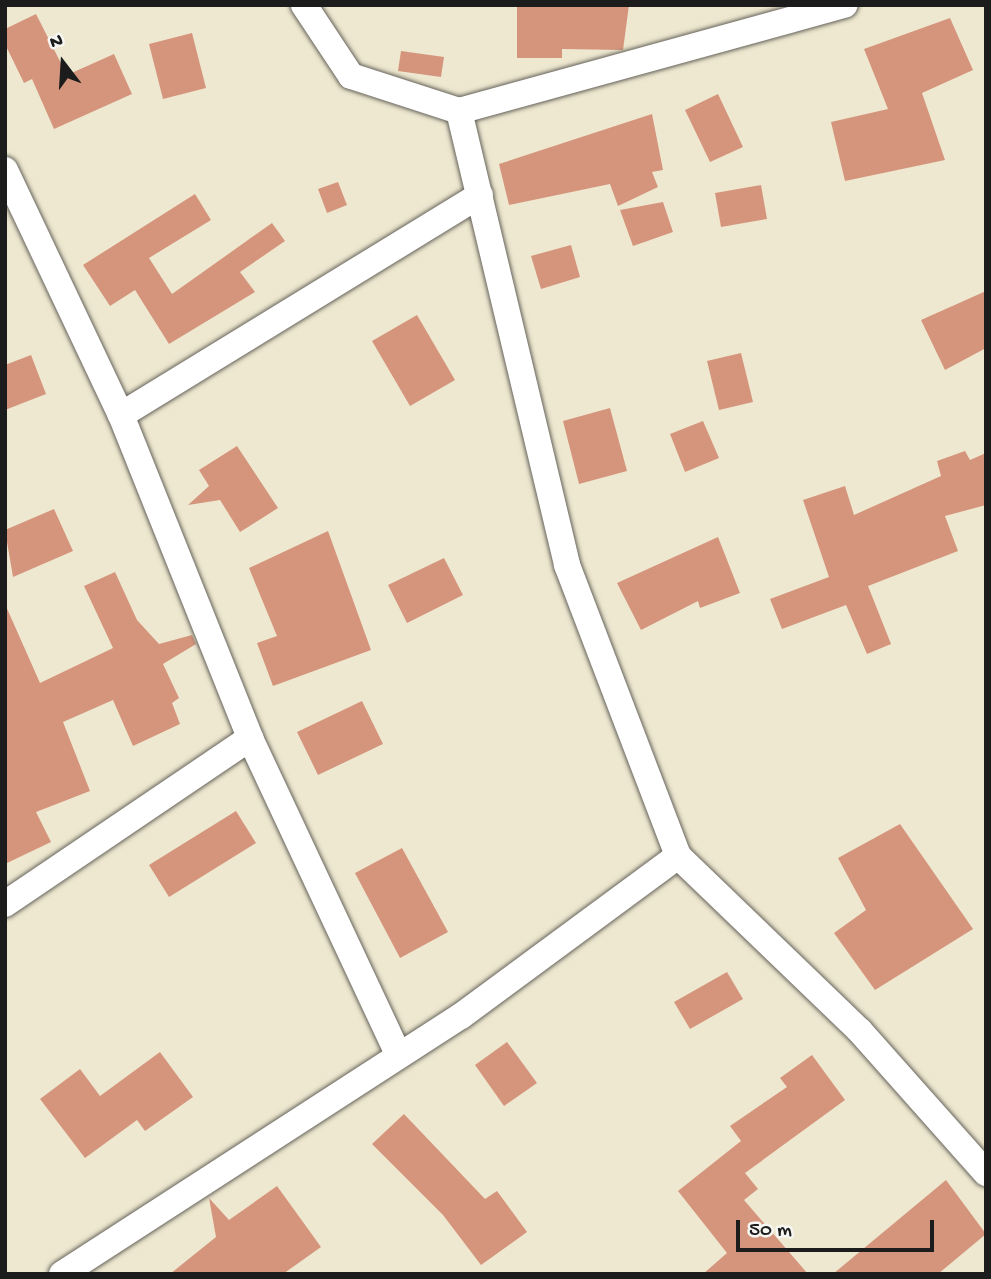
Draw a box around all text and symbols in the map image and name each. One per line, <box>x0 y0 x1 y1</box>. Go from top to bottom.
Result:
north arrow <box>28 28 98 98</box>
text: N <box>47 30 66 55</box>
scale bar <box>739 1206 937 1250</box>
text: 50 m <box>749 1219 792 1244</box>

